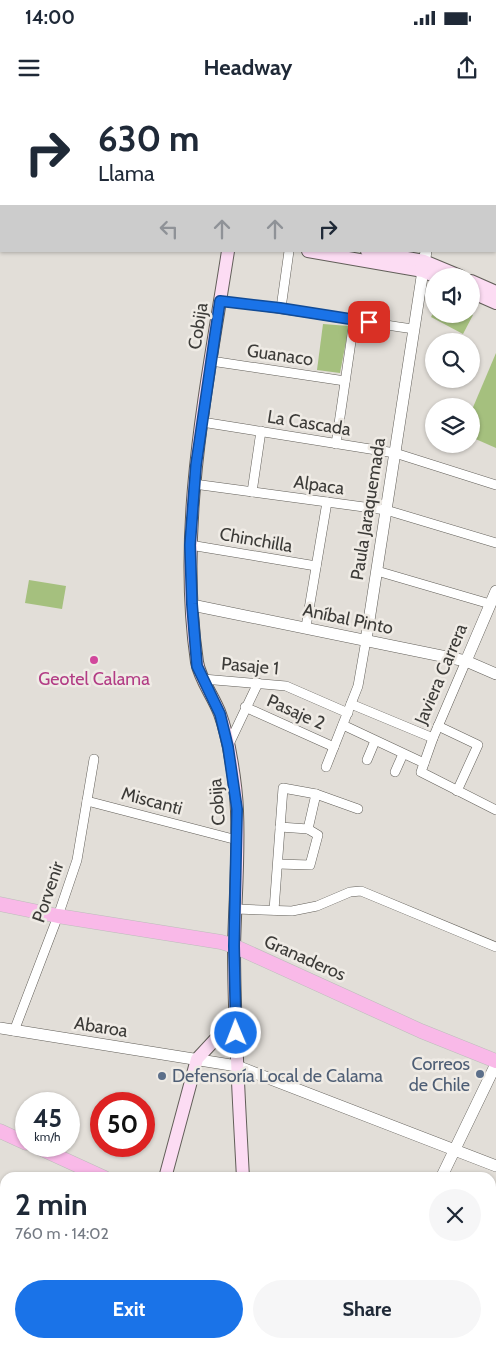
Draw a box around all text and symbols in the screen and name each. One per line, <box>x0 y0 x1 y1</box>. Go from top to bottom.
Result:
text: 14:00 <box>25 6 75 29</box>
icon: menu <box>15 54 43 82</box>
text: Headway <box>204 54 292 81</box>
icon: share <box>453 54 481 82</box>
text: 630 m <box>98 117 200 160</box>
icon: right <box>15 120 80 185</box>
text: Llama <box>98 160 155 187</box>
icon: left <box>155 215 183 243</box>
icon: ahead <box>208 215 236 243</box>
icon: ahead <box>261 215 289 243</box>
icon: right <box>314 215 342 243</box>
map controls <box>425 268 480 453</box>
button: sound <box>425 268 480 323</box>
street label: Cobija <box>183 301 213 351</box>
pin <box>348 301 390 343</box>
icon: arrive <box>355 308 383 336</box>
button: search <box>425 333 480 388</box>
street label: Guanaco <box>245 339 315 371</box>
button: layers <box>425 398 480 453</box>
street label: La Cascada <box>266 406 353 441</box>
street label: Paula Jaraquemada <box>346 436 390 582</box>
street label: Alpaca <box>292 471 346 499</box>
street label: Chinchilla <box>218 523 295 557</box>
street label: Aníbal Pinto <box>301 599 395 639</box>
street label: Javiera Carrera <box>410 620 472 729</box>
street label: Pasaje 1 <box>220 653 280 679</box>
marker: Geotel Calama <box>88 654 100 666</box>
place label: Geotel Calama <box>38 668 150 690</box>
street label: Pasaje 2 <box>264 689 328 735</box>
street label: Cobija <box>204 777 230 826</box>
street label: Miscanti <box>119 782 185 820</box>
street label: Porvenir <box>27 858 69 925</box>
street label: Granaderos <box>261 930 349 986</box>
position arrow <box>209 1006 261 1058</box>
street label: Abaroa <box>73 1012 130 1042</box>
place label: Correos de Chile <box>409 1053 470 1096</box>
place label: Defensoría Local de Calama <box>172 1065 383 1087</box>
marker: Correos de Chile <box>474 1068 486 1080</box>
marker: Defensoría Local de Calama <box>156 1070 168 1082</box>
speed limit sign: 50 <box>90 1092 155 1157</box>
text: 45 <box>33 1103 62 1133</box>
text: km/h <box>34 1129 61 1144</box>
text: 2 min <box>15 1186 87 1223</box>
button: close <box>429 1189 481 1241</box>
text: 760 m · 14:02 <box>15 1224 109 1243</box>
button: Exit <box>15 1280 243 1338</box>
button: Share <box>253 1280 481 1338</box>

